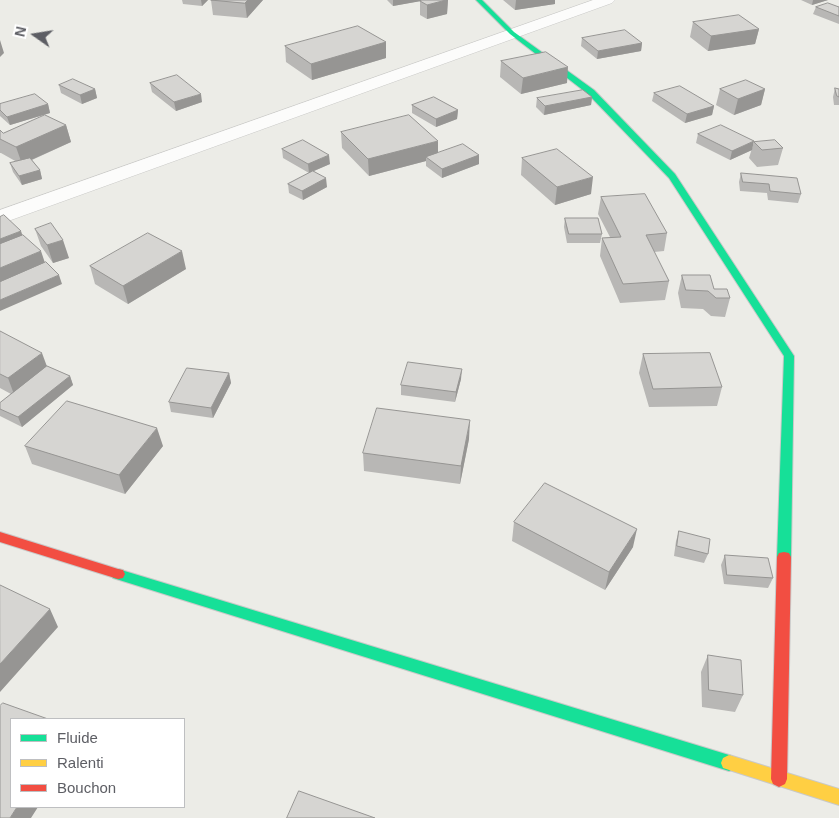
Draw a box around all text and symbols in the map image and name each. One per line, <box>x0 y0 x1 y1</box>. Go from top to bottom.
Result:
north arrow <box>10 10 60 60</box>
text: N <box>11 25 29 38</box>
legend <box>10 718 185 808</box>
text: Fluide <box>57 729 98 746</box>
text: Ralenti <box>57 754 104 771</box>
text: Bouchon <box>57 779 116 796</box>

